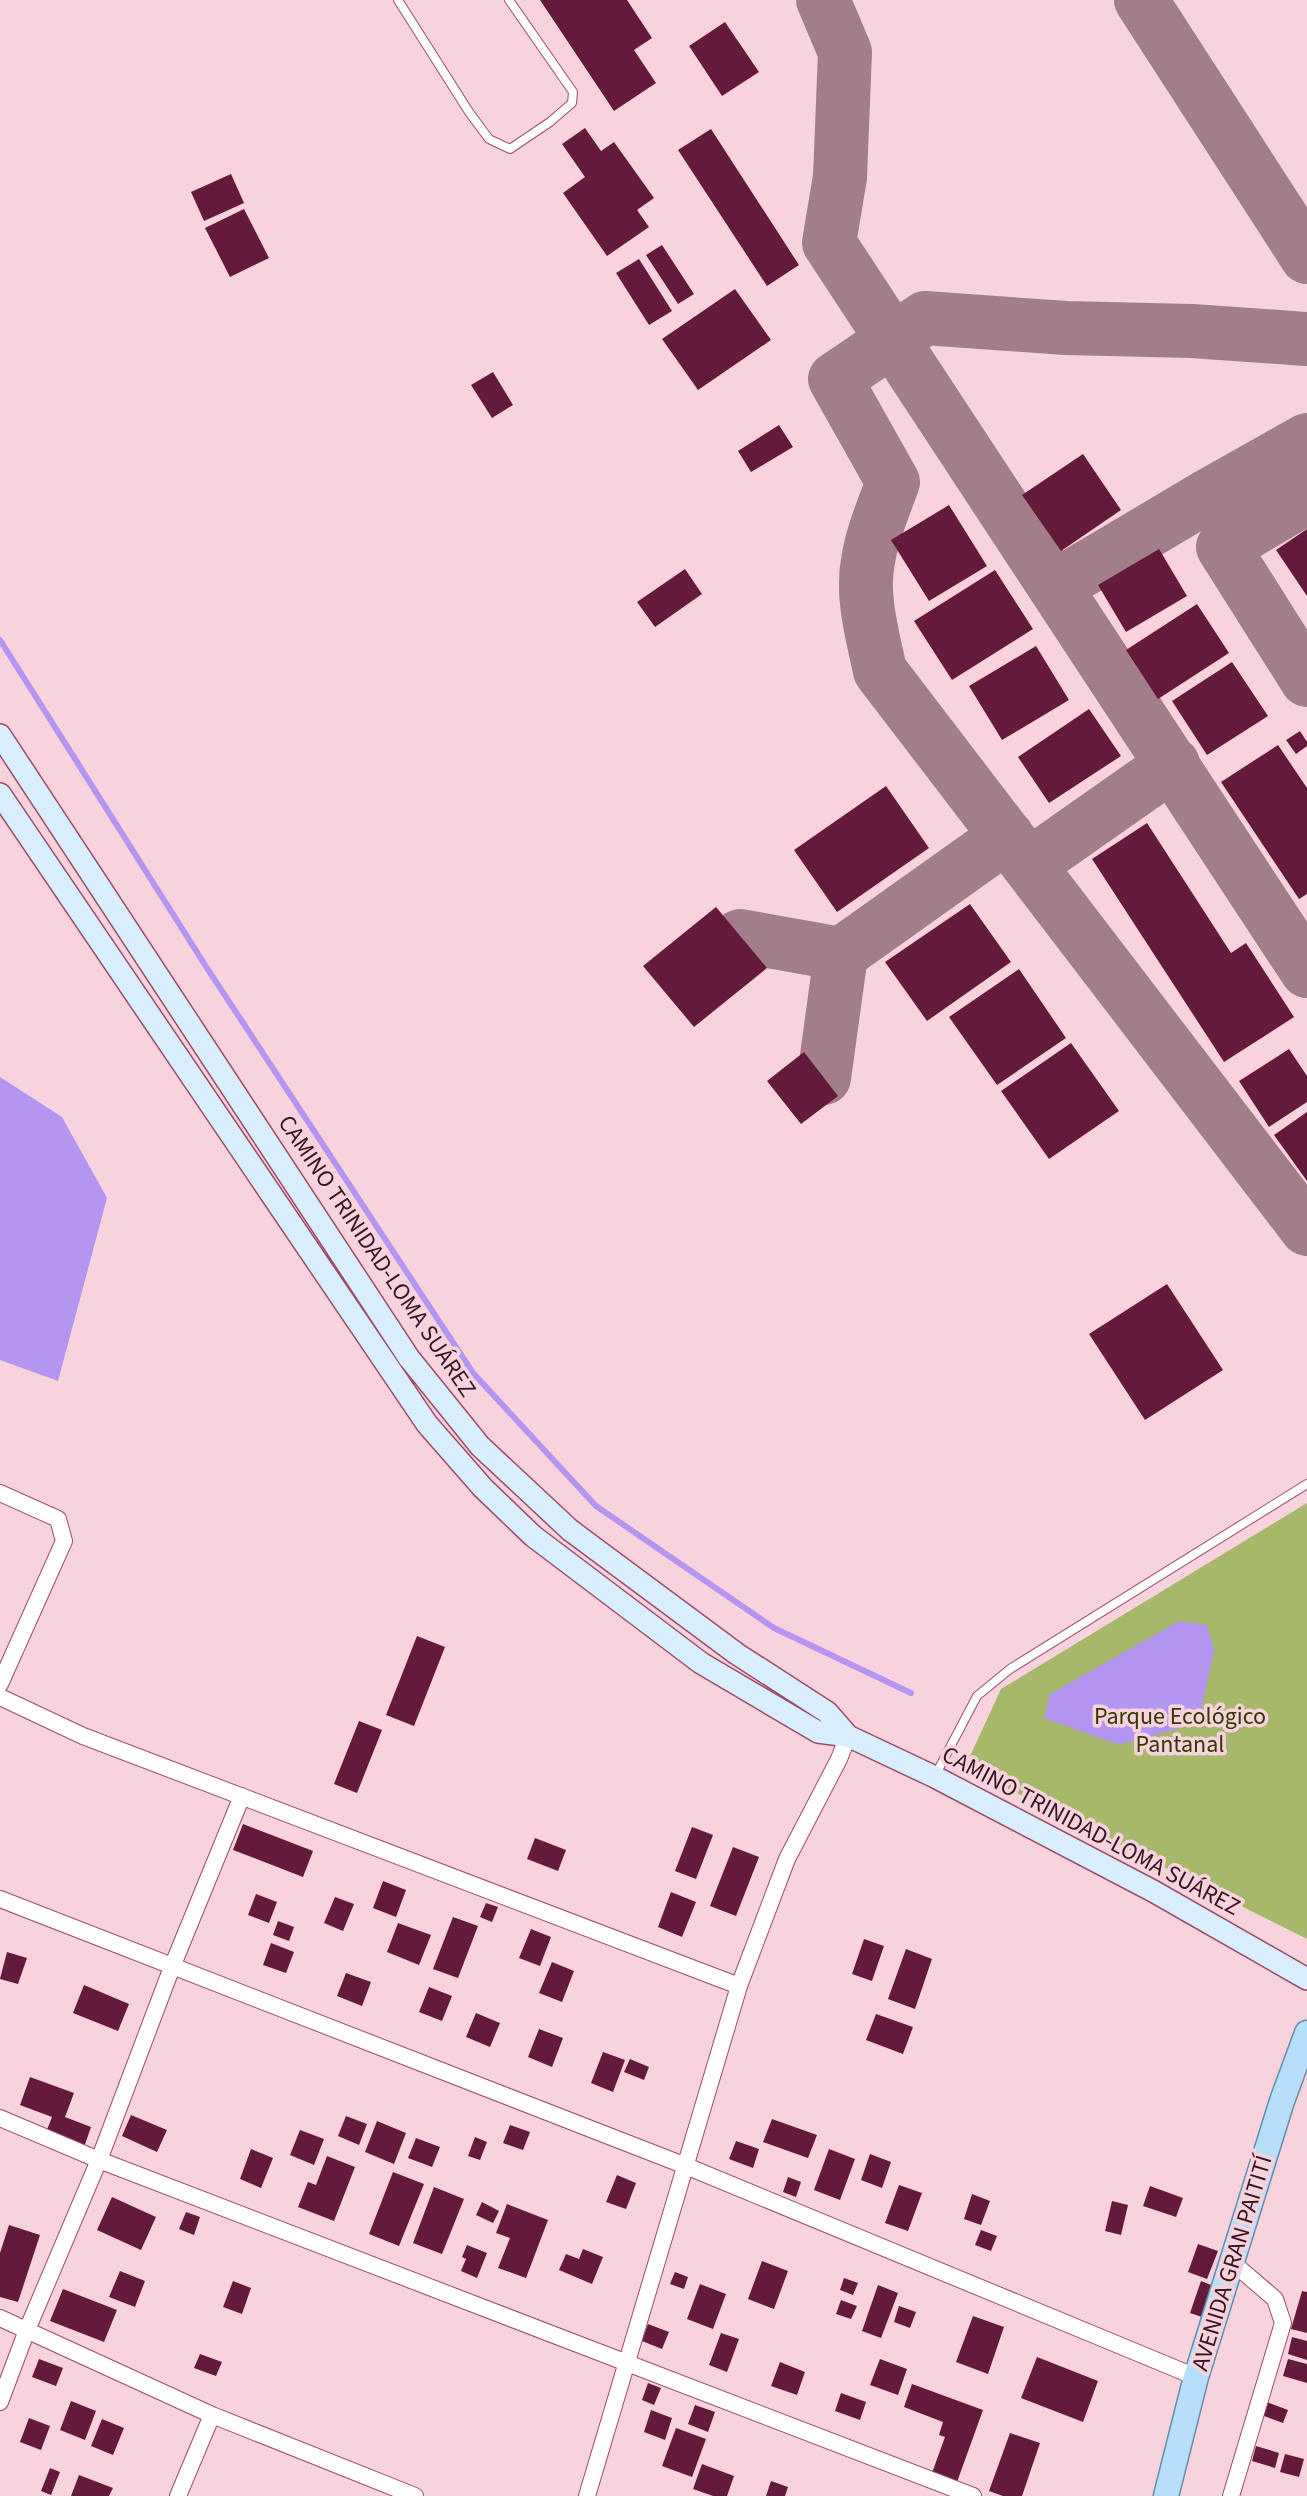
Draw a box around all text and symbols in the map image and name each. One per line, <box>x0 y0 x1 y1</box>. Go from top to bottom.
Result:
street label: CAMINO TRINIDAD-LOMA SUÁREZ <box>269 1108 485 1404</box>
park label: Parque Ecológico Pantanal <box>1094 1699 1266 1762</box>
street label: CAMINO TRINIDAD-LOMA SUÁREZ <box>935 1737 1247 1925</box>
street label: AVENIDA GRAN PAITITÍ <box>1183 2149 1282 2375</box>

